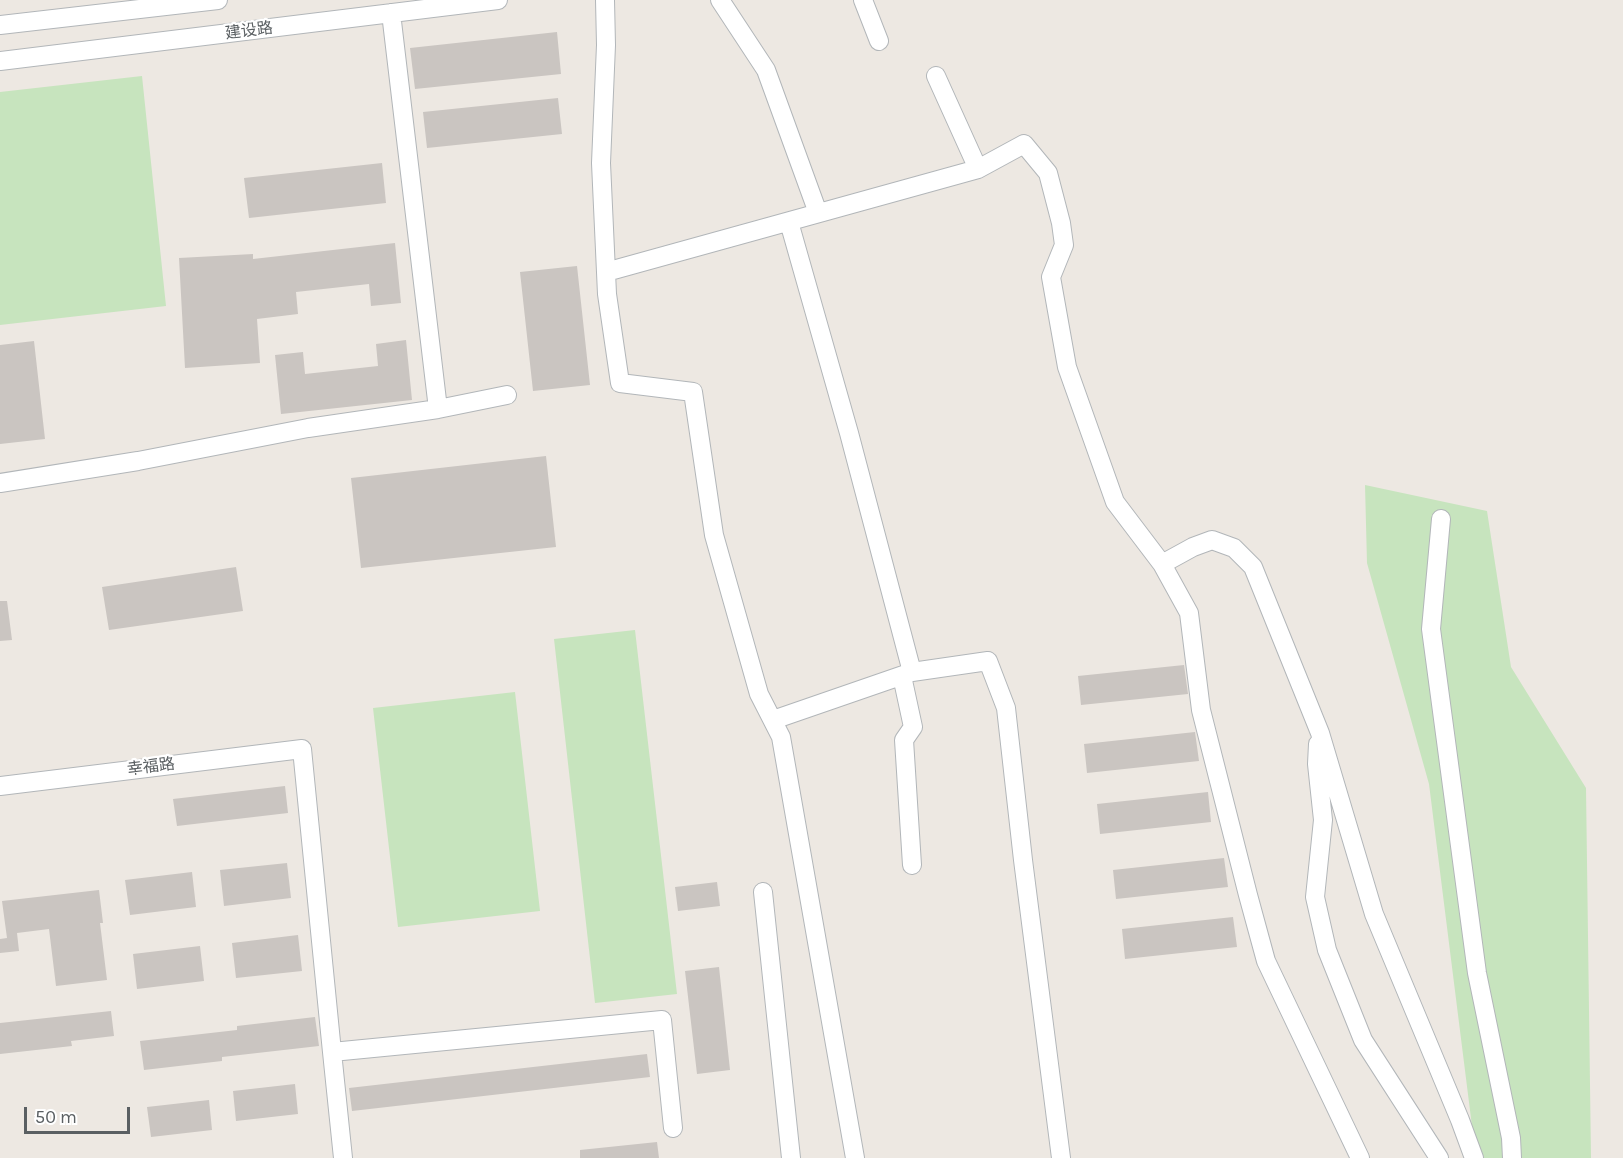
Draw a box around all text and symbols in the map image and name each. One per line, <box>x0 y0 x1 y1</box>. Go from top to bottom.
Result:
street label: 建设路 <box>224 19 274 43</box>
street label: 幸福路 <box>126 755 176 779</box>
scale bar <box>27 1095 134 1133</box>
text: 50 m <box>35 1106 77 1128</box>

